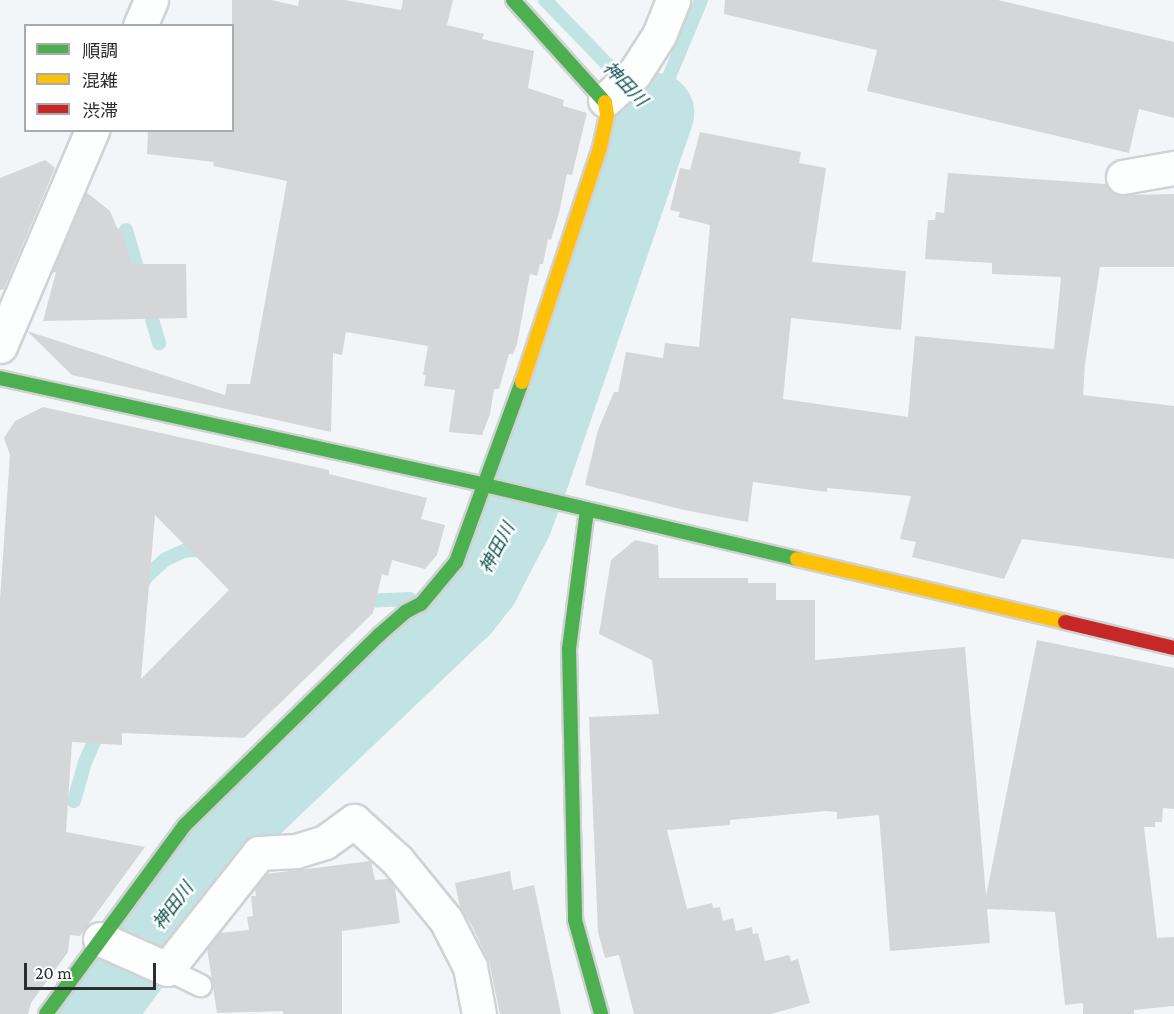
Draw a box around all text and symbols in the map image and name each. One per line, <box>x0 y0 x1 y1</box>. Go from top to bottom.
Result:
legend <box>24 24 234 132</box>
text: 順調 <box>82 41 118 61</box>
water label: 神田川 <box>598 57 652 111</box>
text: 混雑 <box>82 71 118 91</box>
text: 渋滞 <box>82 101 118 121</box>
water label: 神田川 <box>475 519 519 577</box>
water label: 神田川 <box>148 878 198 934</box>
scale bar <box>27 951 159 989</box>
text: 20 m <box>35 963 72 983</box>

